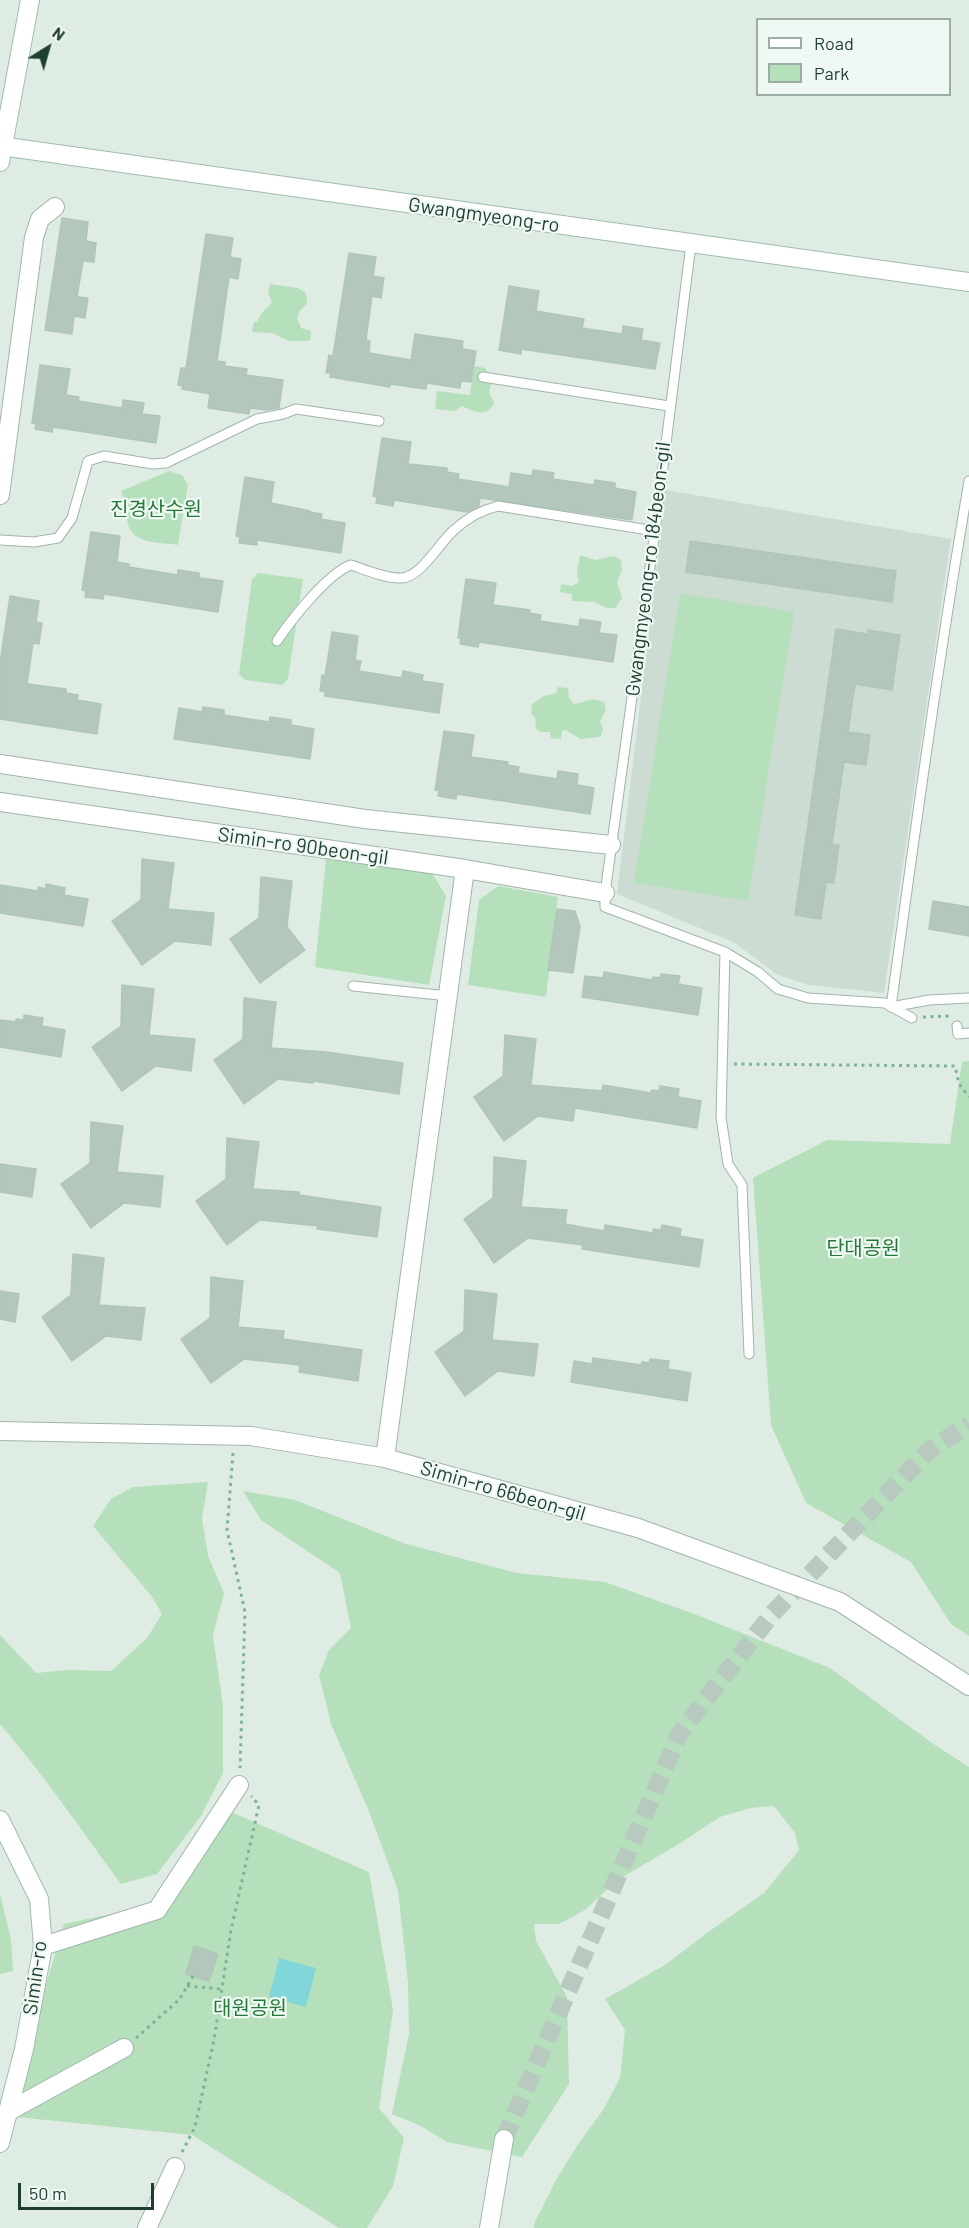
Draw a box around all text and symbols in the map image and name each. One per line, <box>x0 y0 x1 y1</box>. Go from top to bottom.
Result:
north arrow <box>18 18 78 78</box>
legend <box>756 18 951 96</box>
text: N <box>49 22 69 44</box>
text: Road <box>814 32 854 54</box>
text: Park <box>814 62 849 84</box>
street label: Gwangmyeong-ro <box>407 193 561 237</box>
street label: Gwangmyeong-ro 184beon-gil <box>620 440 676 698</box>
park label: 진경산수원 <box>110 497 202 521</box>
street label: Simin-ro 90beon-gil <box>216 822 390 870</box>
park label: 단대공원 <box>826 1236 900 1260</box>
street label: Simin-ro 66beon-gil <box>418 1456 588 1526</box>
street label: Simin-ro <box>18 1939 52 2017</box>
park label: 대원공원 <box>213 1996 287 2020</box>
scale bar <box>21 2171 158 2209</box>
text: 50 m <box>29 2182 67 2204</box>

